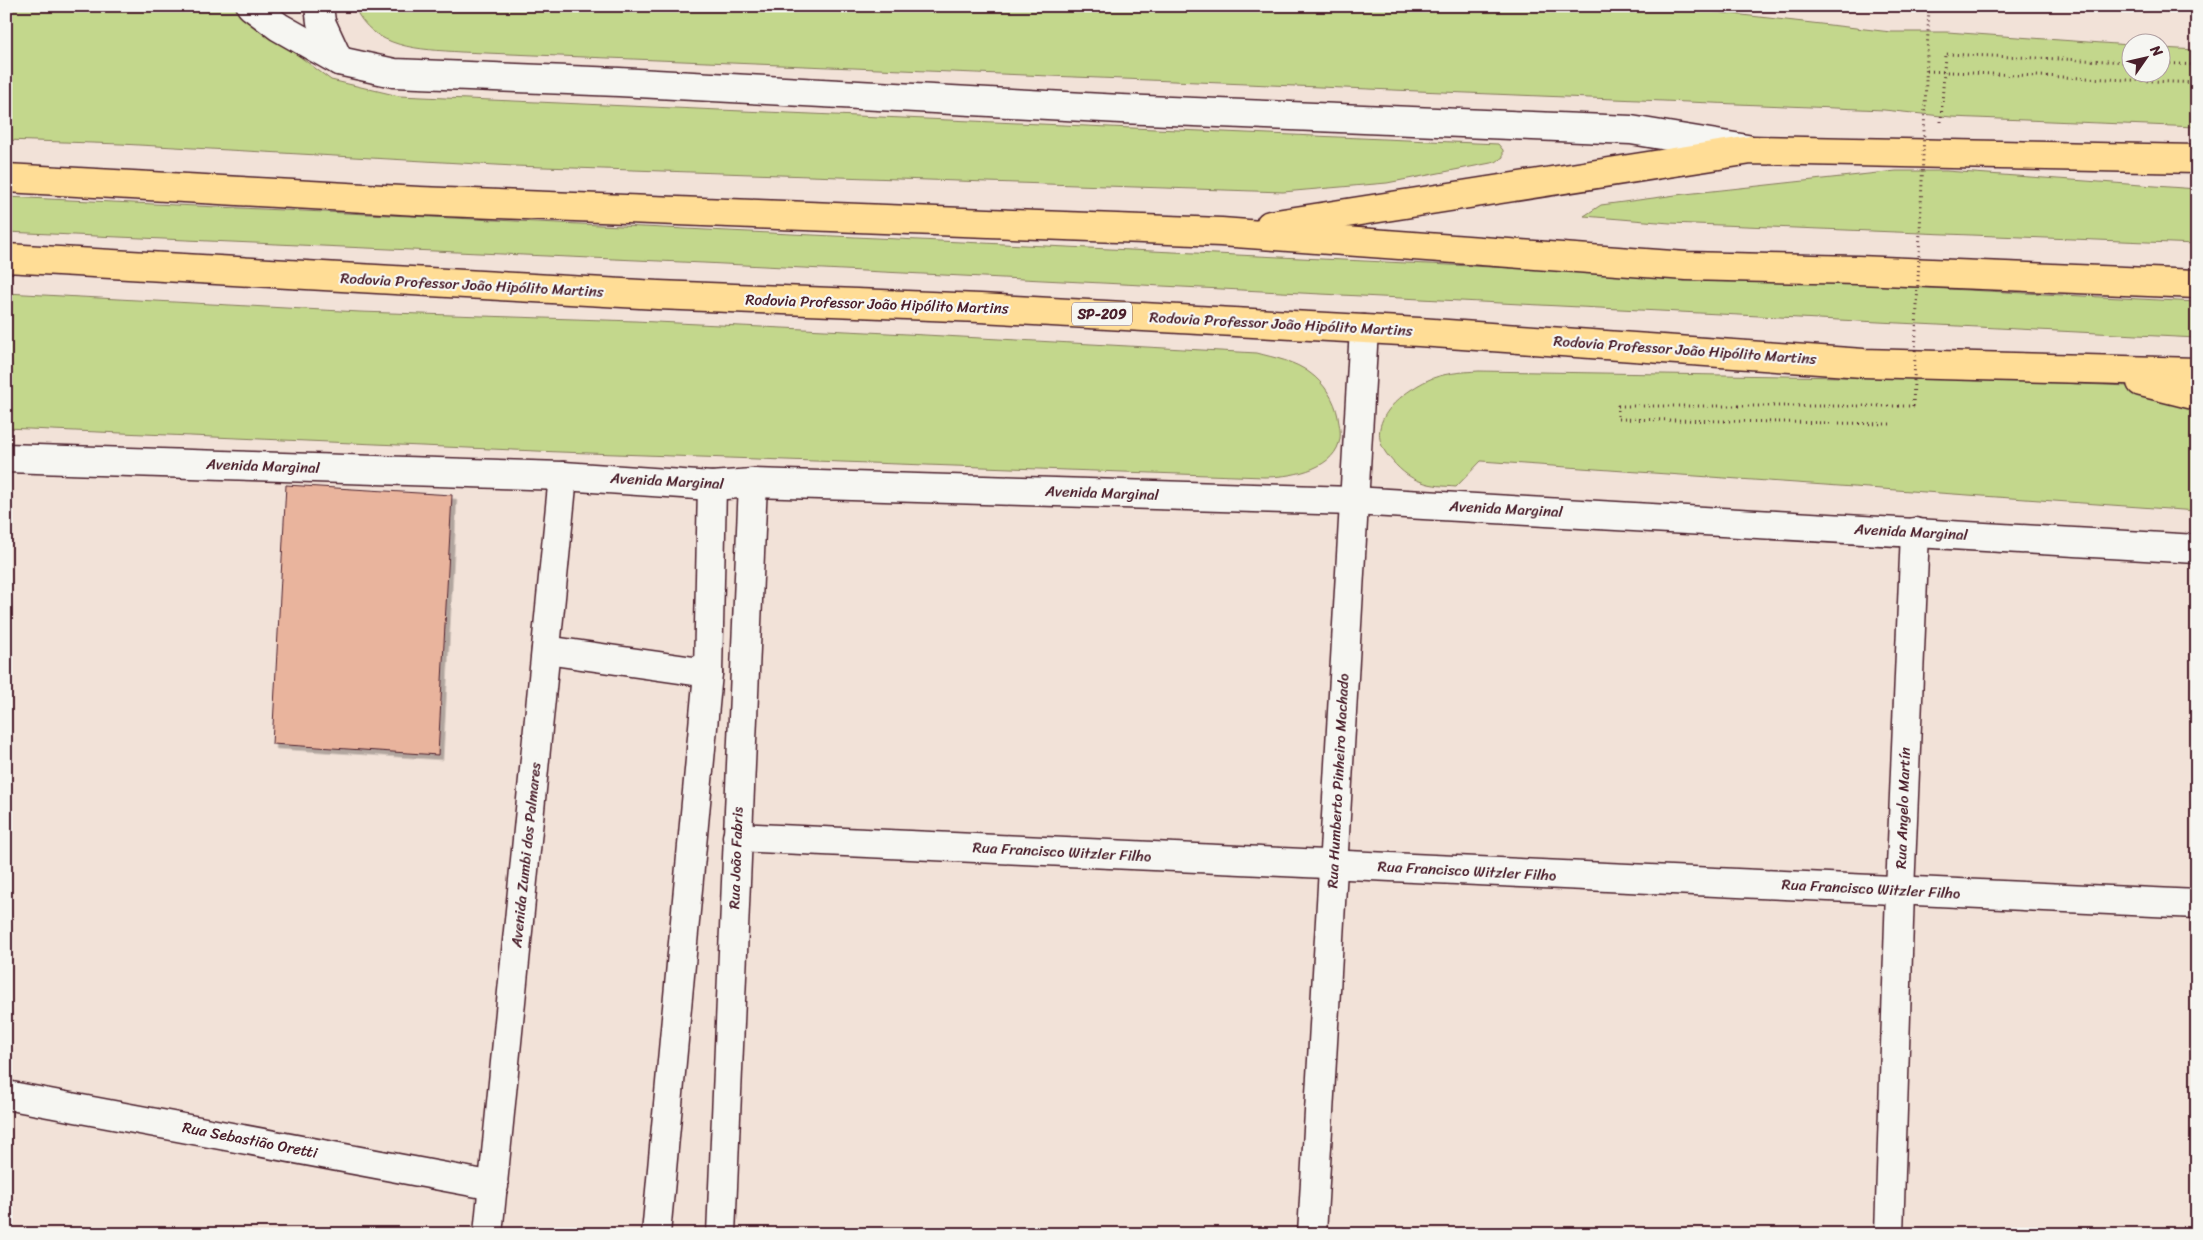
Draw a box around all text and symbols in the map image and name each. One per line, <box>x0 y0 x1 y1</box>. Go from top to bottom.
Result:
north arrow <box>2120 32 2170 82</box>
text: N <box>2143 39 2170 62</box>
street label: Rodovia Professor João Hipólito Martins <box>340 265 604 305</box>
street label: Rodovia Professor João Hipólito Martins <box>745 286 1009 322</box>
road number: SP-209 <box>1072 302 1132 326</box>
street label: Rodovia Professor João Hipólito Martins <box>1149 304 1413 344</box>
street label: Rodovia Professor João Hipólito Martins <box>1553 328 1817 372</box>
street label: Avenida Marginal <box>205 451 321 481</box>
street label: Avenida Marginal <box>609 465 725 497</box>
street label: Avenida Marginal <box>1044 478 1160 508</box>
street label: Avenida Marginal <box>1448 493 1564 525</box>
street label: Avenida Marginal <box>1853 516 1969 548</box>
street label: Rua Humberto Pinheiro Machado <box>1319 672 1357 889</box>
street label: Rua Angelo Martín <box>1888 747 1918 869</box>
street label: Avenida Zumbi dos Palmares <box>503 761 549 950</box>
street label: Rua João Fabris <box>721 805 751 910</box>
street label: Rua Francisco Witzler Filho <box>972 834 1153 870</box>
street label: Rua Francisco Witzler Filho <box>1377 853 1558 889</box>
street label: Rua Francisco Witzler Filho <box>1781 871 1962 907</box>
street label: Rua Sebastião Oretti <box>180 1114 321 1166</box>

